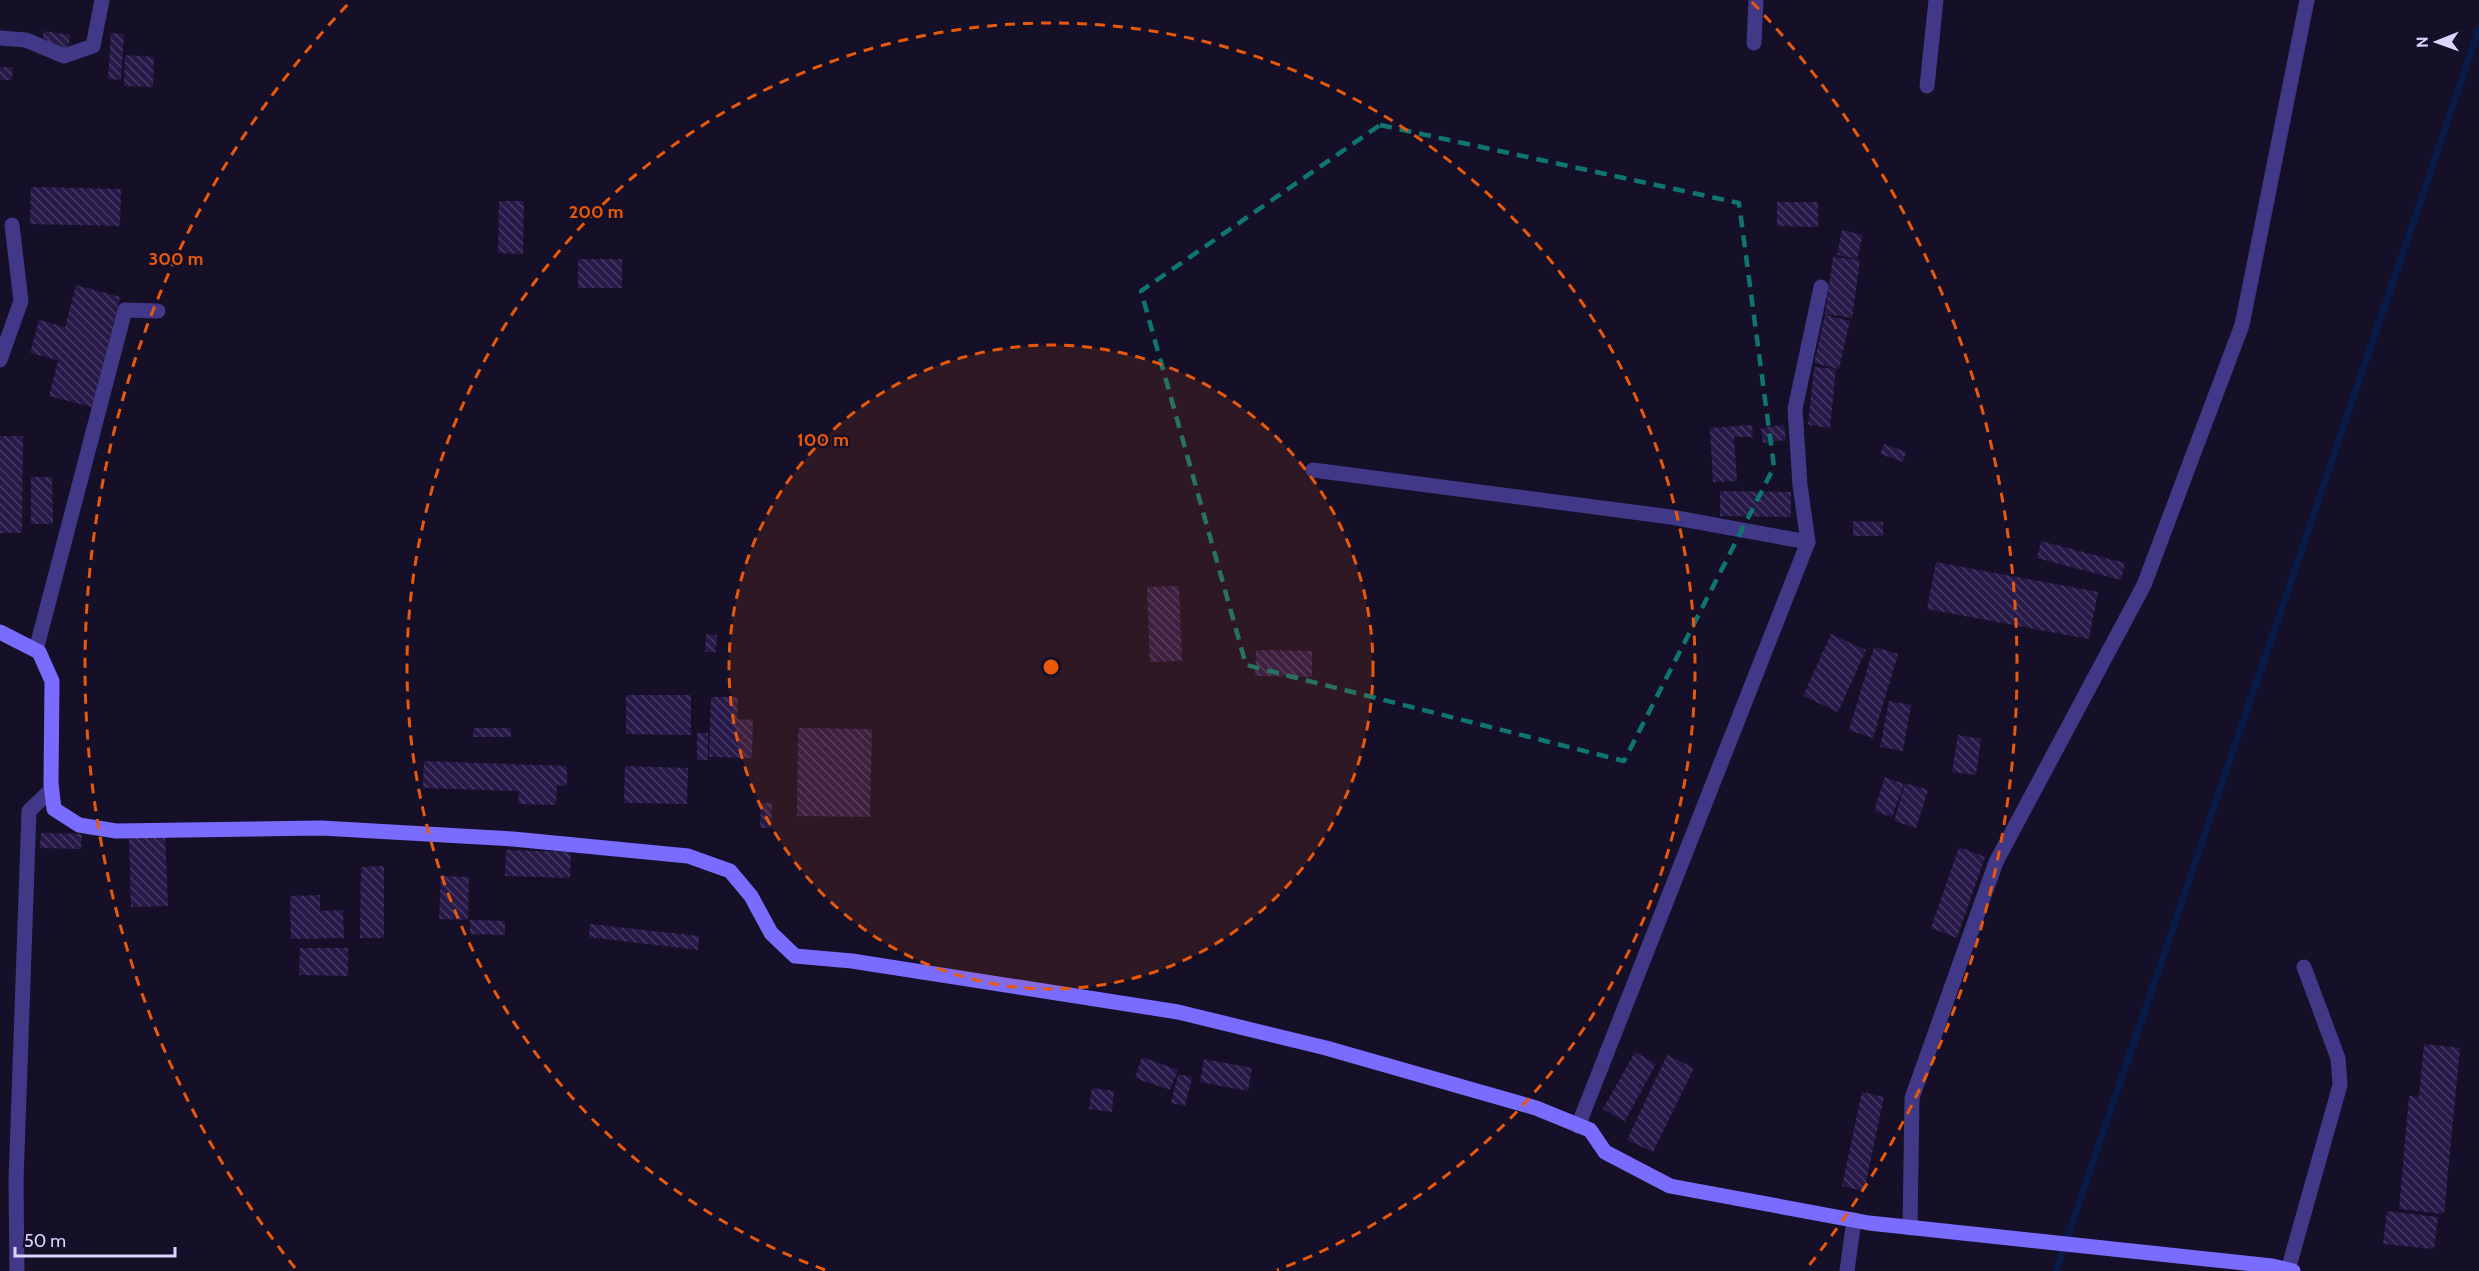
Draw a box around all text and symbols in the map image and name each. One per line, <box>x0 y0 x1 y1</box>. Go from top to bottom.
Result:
north arrow <box>2407 12 2467 72</box>
text: N <box>2413 36 2432 48</box>
text: 200 m <box>569 201 623 223</box>
text: 300 m <box>149 248 203 270</box>
text: 100 m <box>797 429 849 451</box>
centre of rings <box>1041 657 1061 677</box>
scale bar <box>15 1220 176 1258</box>
text: 50 m <box>24 1230 66 1252</box>

